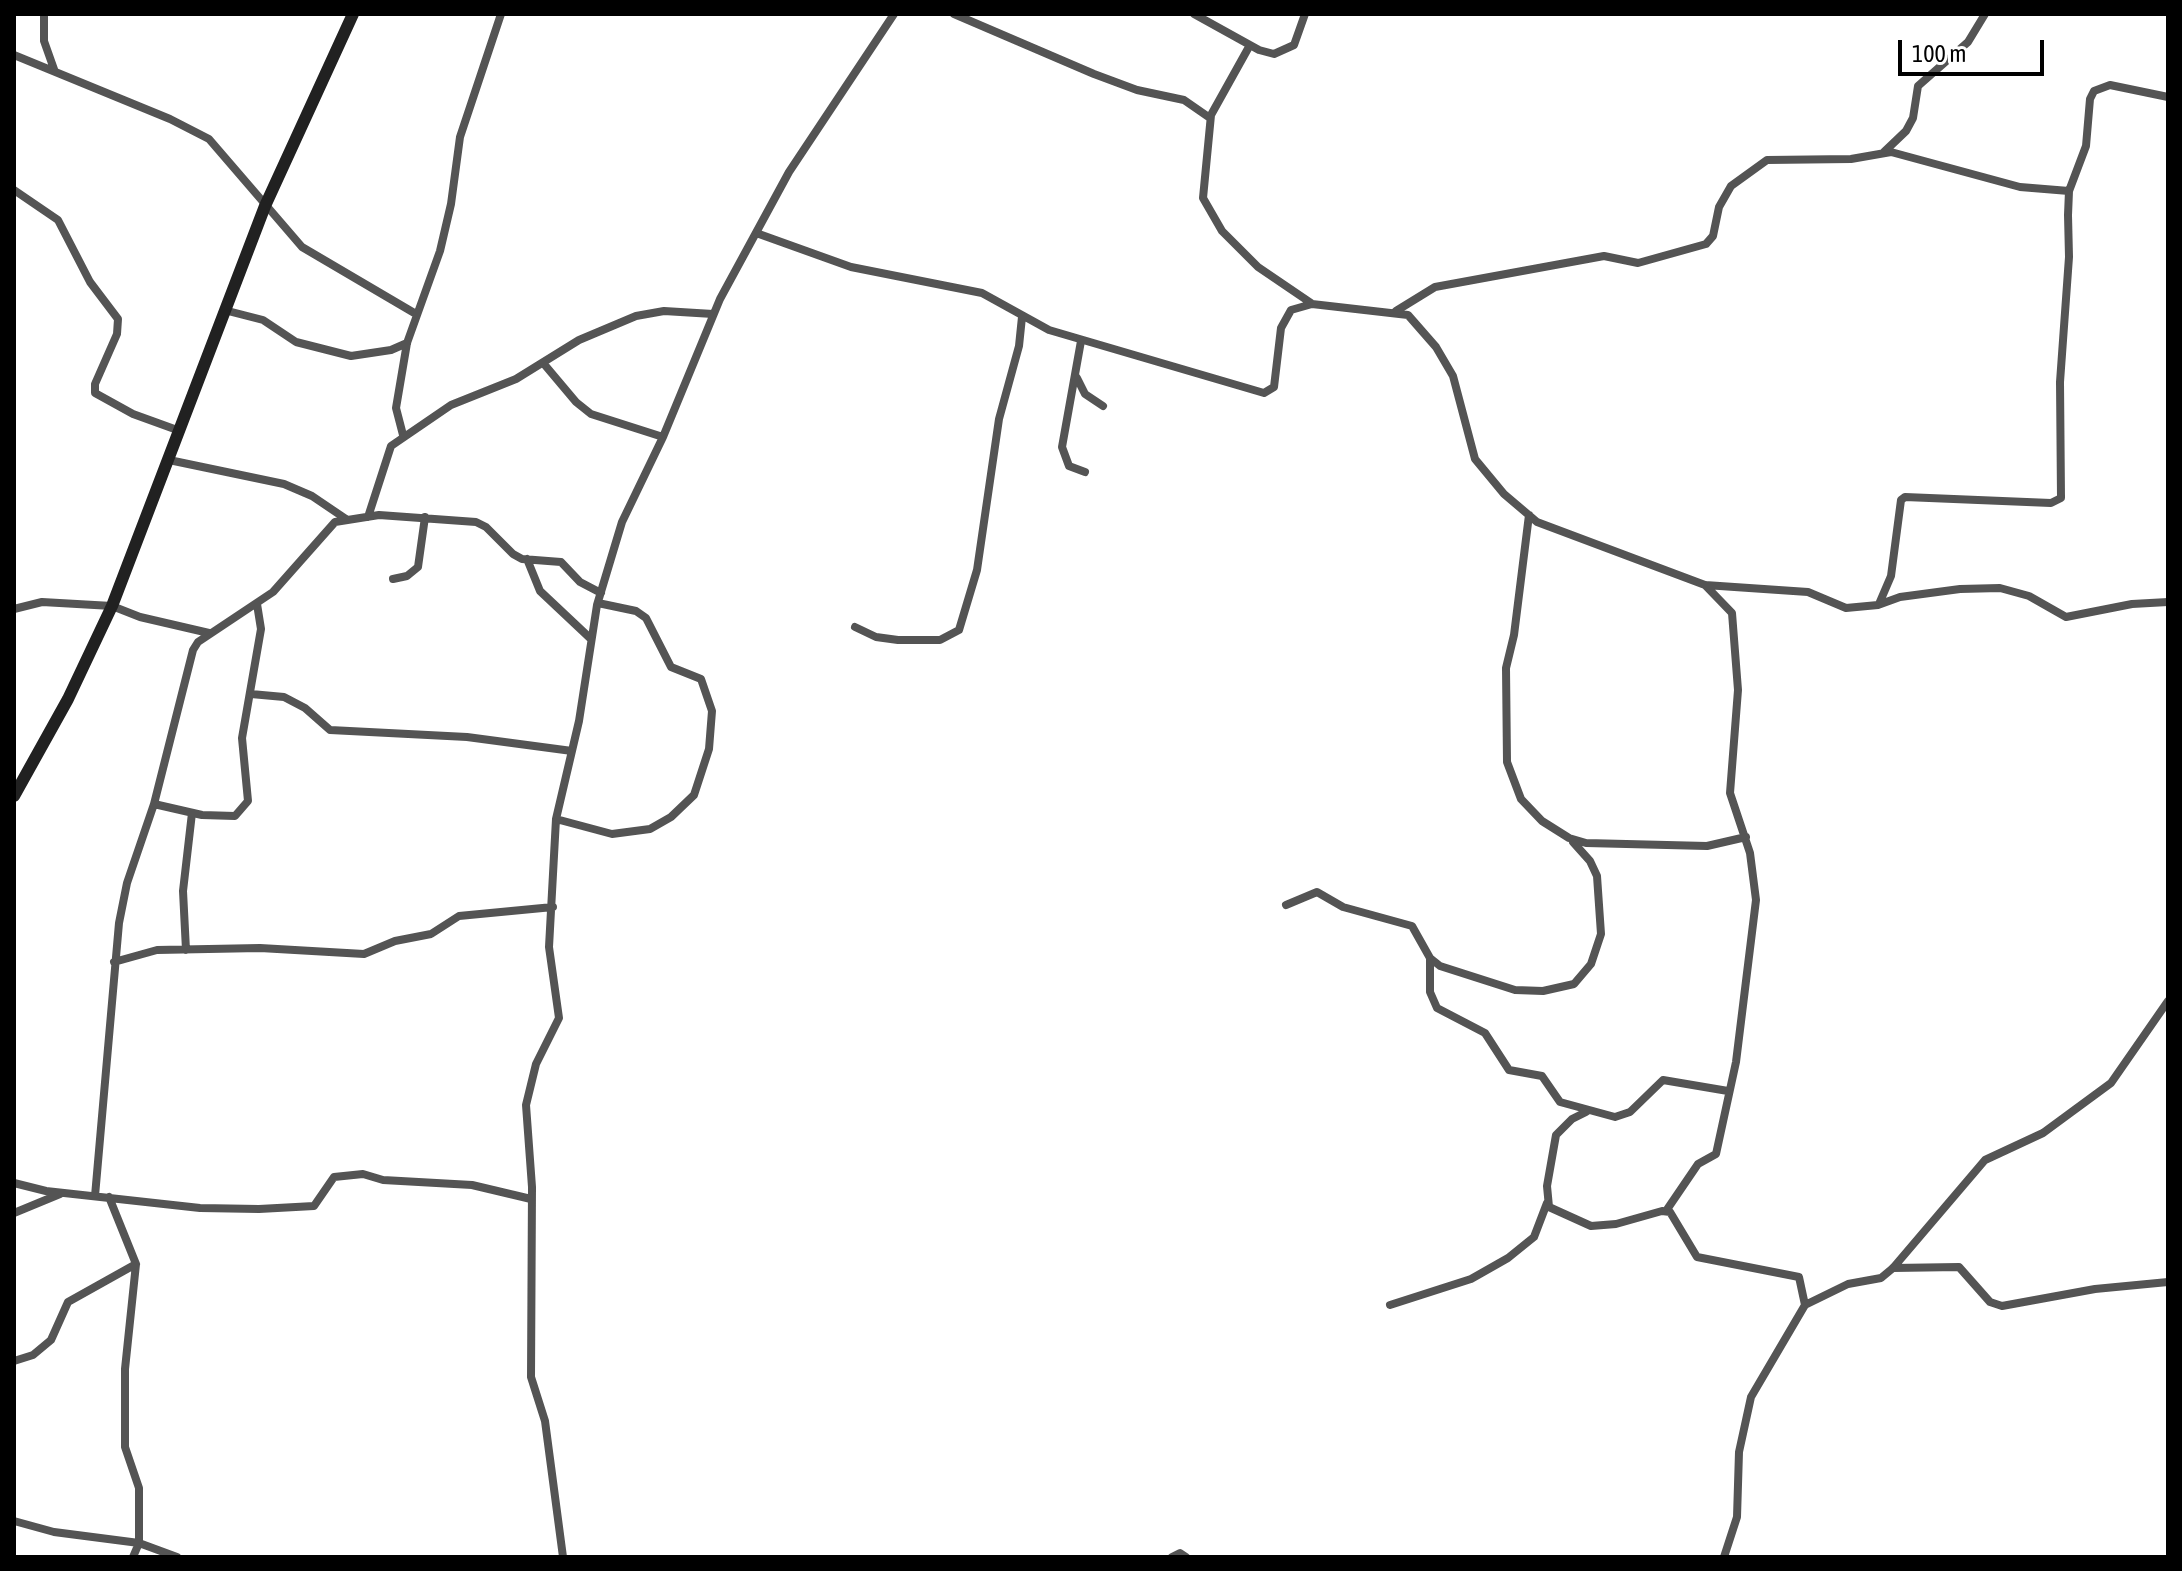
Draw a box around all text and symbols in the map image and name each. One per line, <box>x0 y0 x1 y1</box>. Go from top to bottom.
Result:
scale bar <box>1902 24 2048 74</box>
text: 100 m <box>1912 40 1966 67</box>

